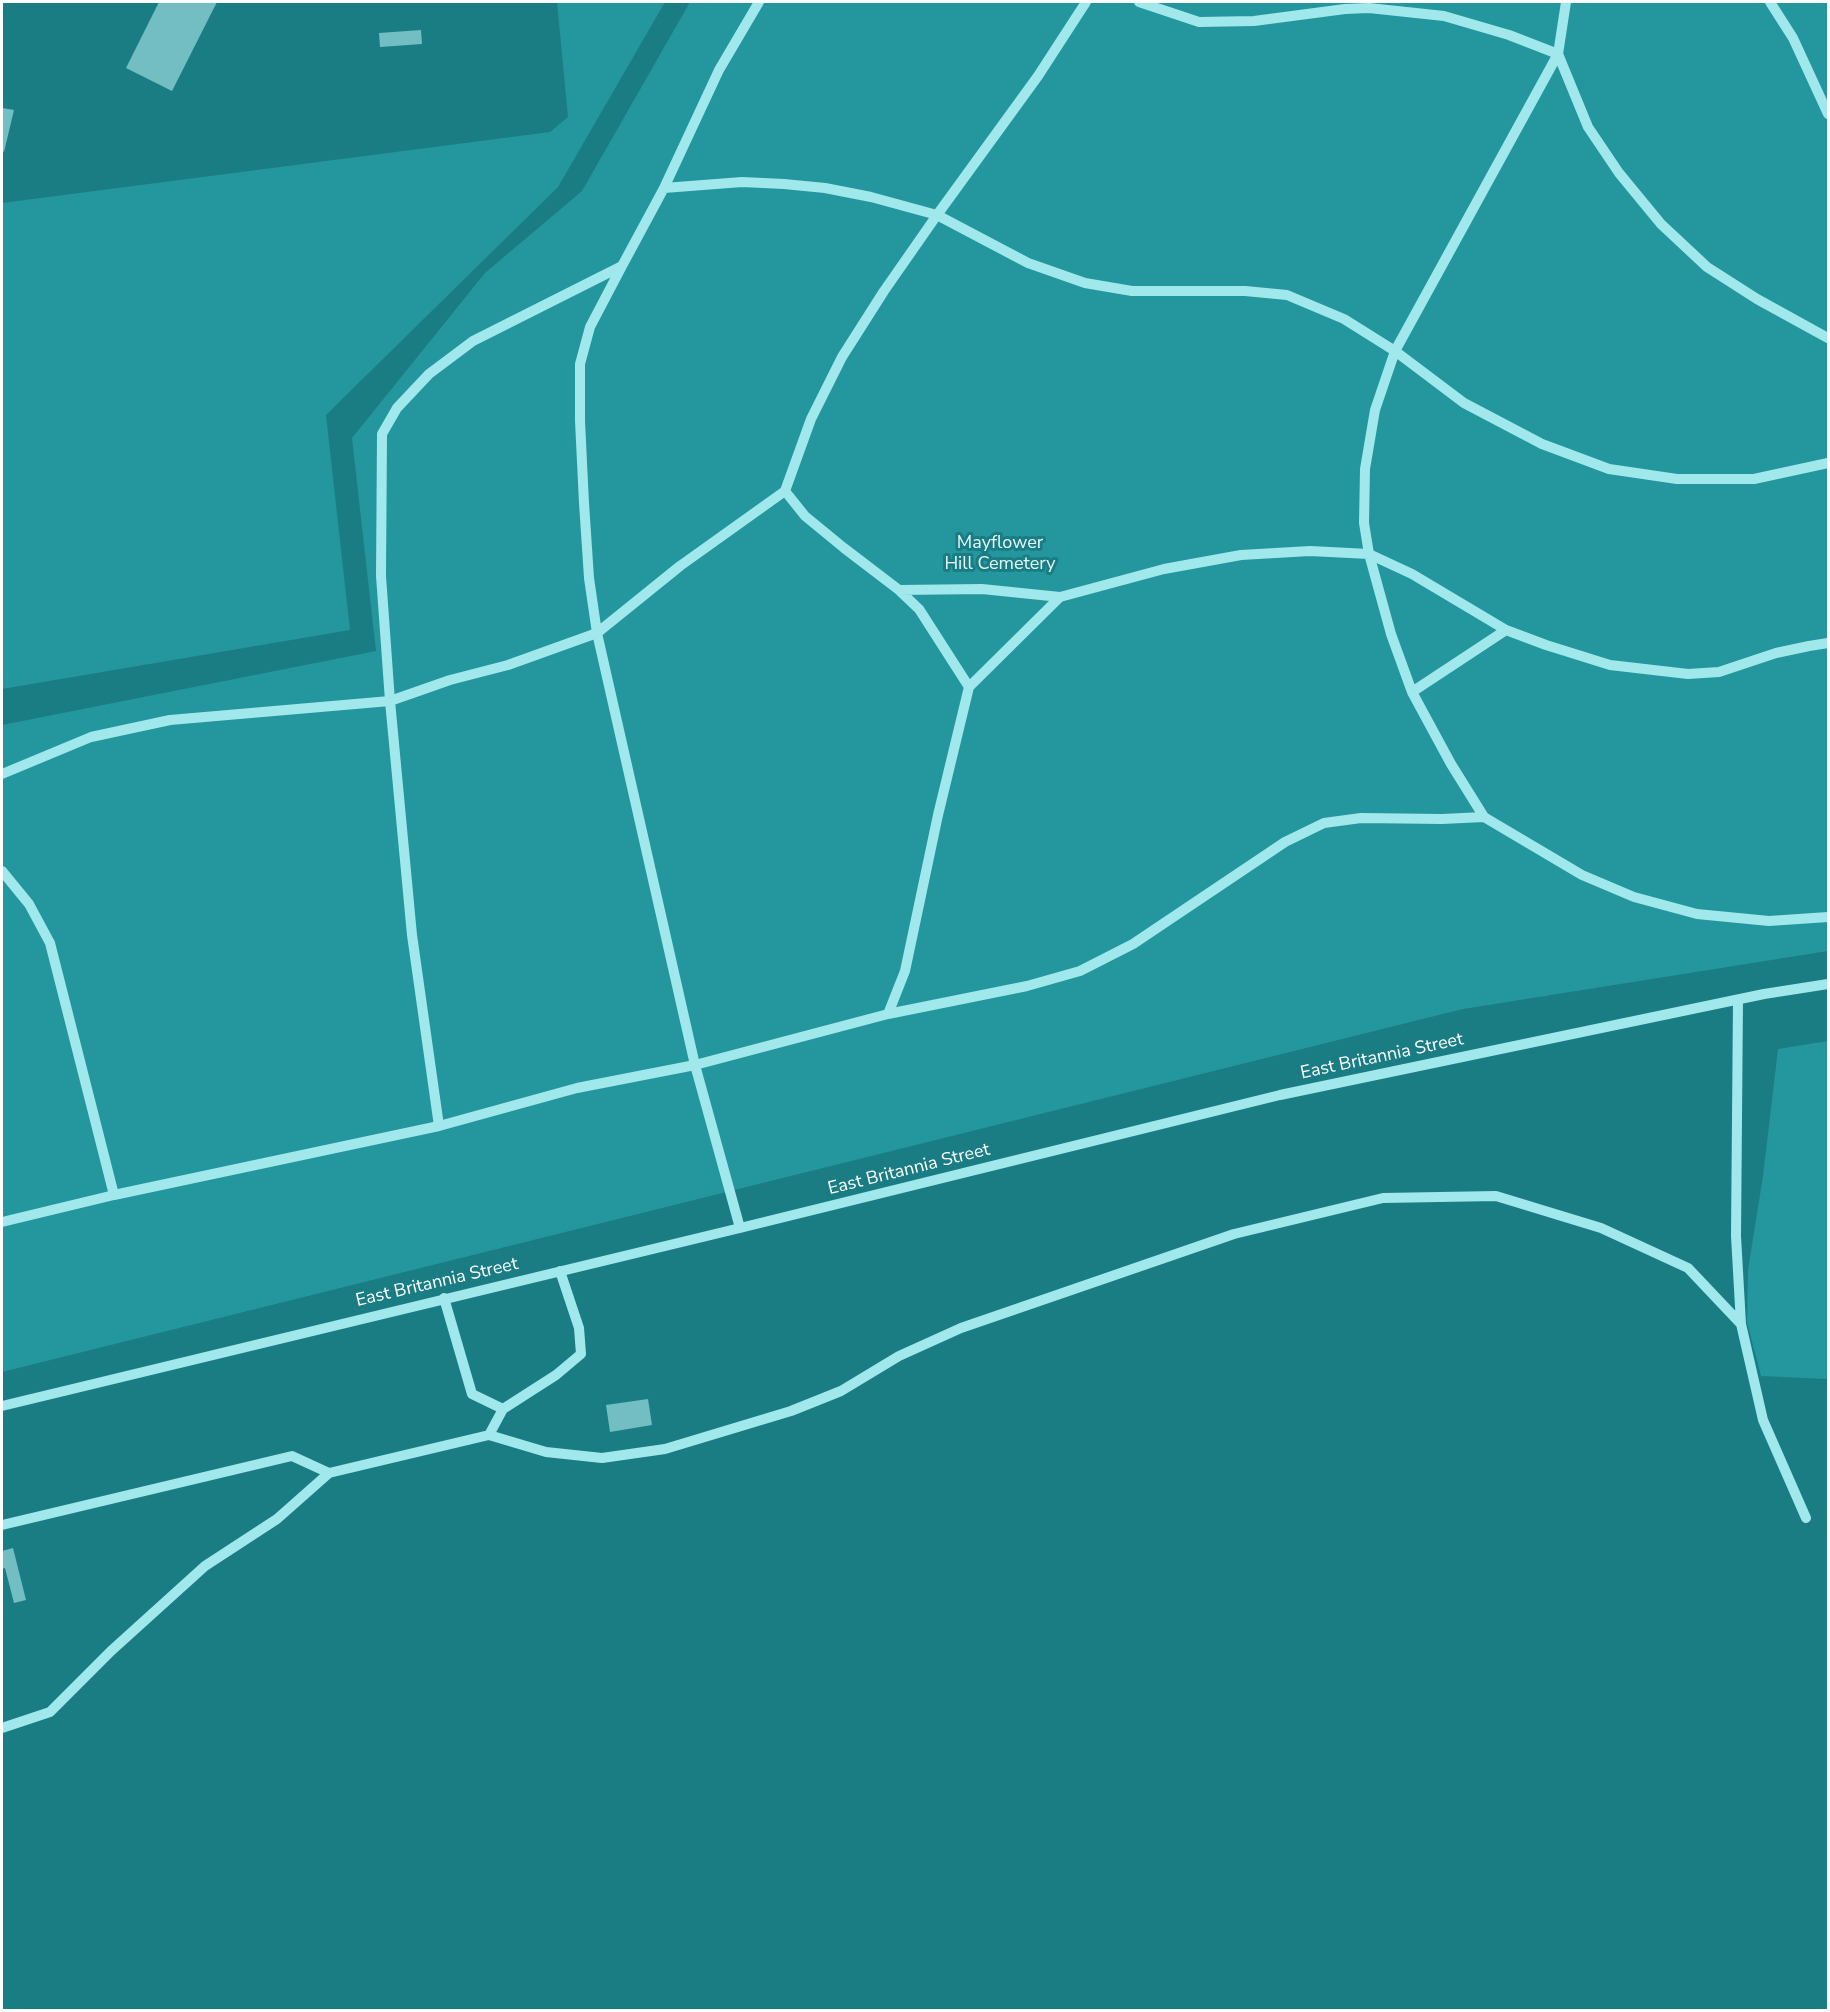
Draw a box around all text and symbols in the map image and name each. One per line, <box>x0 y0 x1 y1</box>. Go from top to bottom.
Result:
park label: Mayflower Hill Cemetery <box>944 533 1056 576</box>
street label: East Britannia Street <box>1299 1029 1465 1085</box>
street label: East Britannia Street <box>826 1139 992 1201</box>
street label: East Britannia Street <box>354 1254 520 1312</box>

